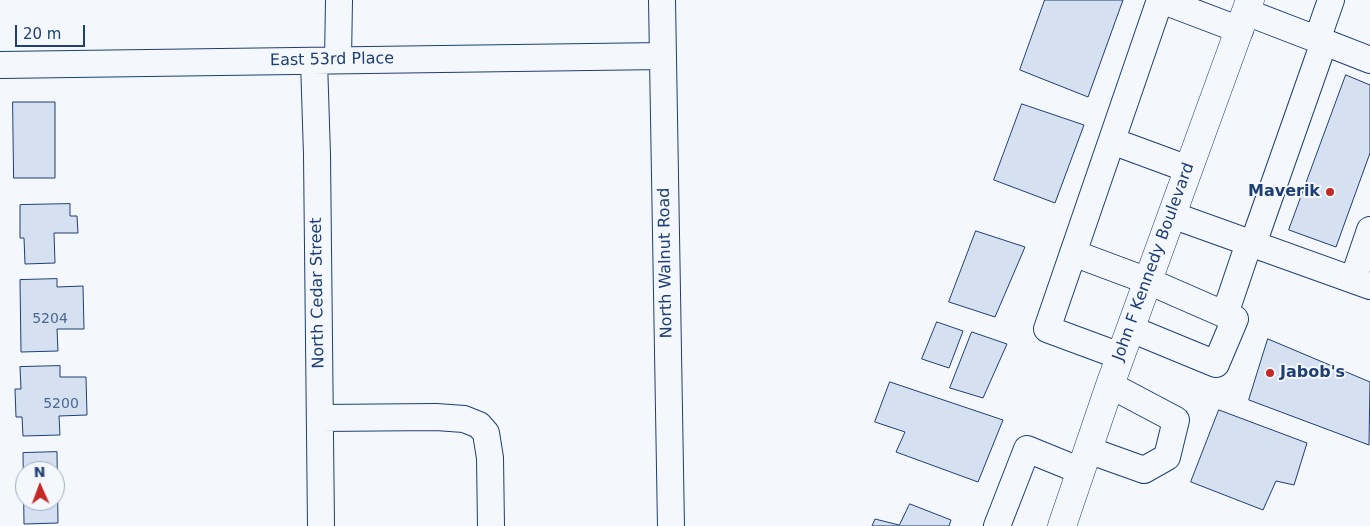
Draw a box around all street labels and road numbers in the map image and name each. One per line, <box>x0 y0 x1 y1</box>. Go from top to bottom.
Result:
street label: East 53rd Place <box>270 49 394 71</box>
street label: John F Kennedy Boulevard <box>1109 160 1199 364</box>
street label: North Walnut Road <box>655 188 677 338</box>
street label: North Cedar Street <box>307 217 329 369</box>

